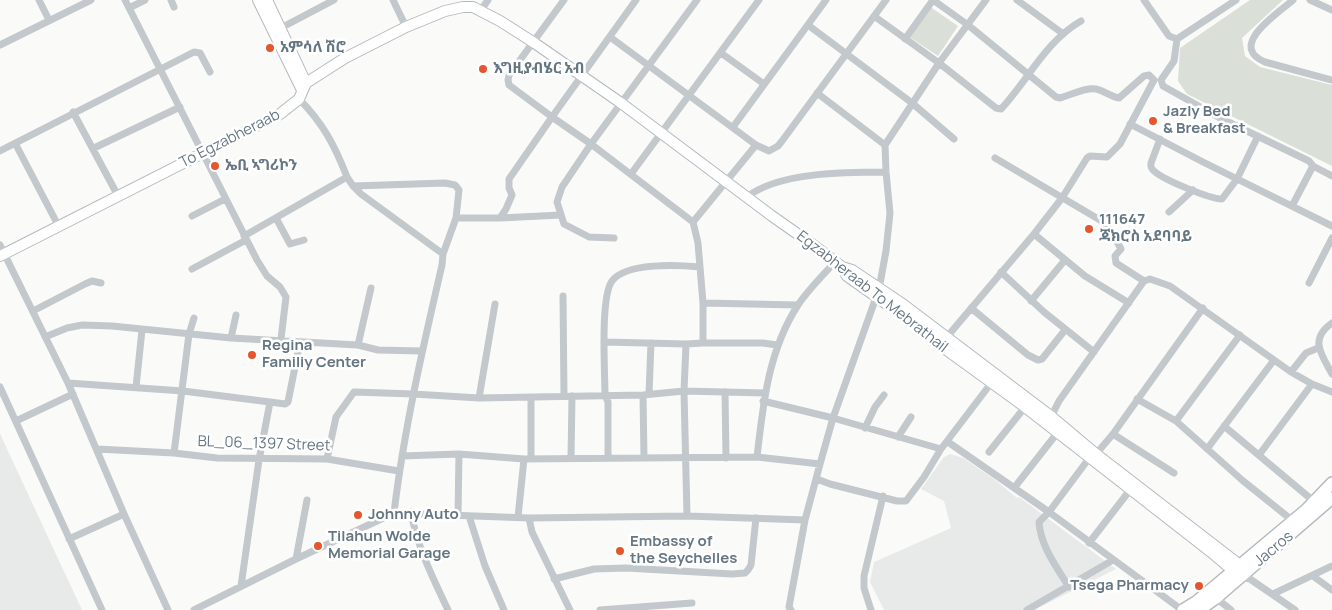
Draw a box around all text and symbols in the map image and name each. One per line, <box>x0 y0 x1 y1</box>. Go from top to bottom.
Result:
place label: አምሳለ ሽሮ <box>280 39 346 57</box>
marker: አምሳለ ሽሮ <box>264 42 276 54</box>
place label: እግዚያብሄር አብ <box>493 60 585 78</box>
marker: እግዚያብሄር አብ <box>477 63 489 75</box>
place label: Jazly Bed & Breakfast <box>1163 103 1246 138</box>
street label: To Egzabheraab <box>177 106 283 172</box>
marker: Jazly Bed & Breakfast <box>1147 115 1159 127</box>
place label: ኤቢ ኣግሪኮን <box>225 157 297 175</box>
marker: ኤቢ ኣግሪኮን <box>209 160 221 172</box>
place label: 111647 ጃክሮስ አደባባይ <box>1099 211 1192 246</box>
marker: 111647 ጃክሮስ አደባባይ <box>1083 223 1095 235</box>
street label: Egzabheraab To Mebrathail <box>793 227 951 357</box>
place label: Regina Familiy Center <box>262 337 366 372</box>
marker: Regina Familiy Center <box>246 349 258 361</box>
street label: BL_06_1397 Street <box>197 433 331 455</box>
place label: Johnny Auto <box>368 506 459 524</box>
marker: Johnny Auto <box>352 509 364 521</box>
street label: Jacros <box>1251 527 1297 571</box>
place label: Tilahun Wolde Memorial Garage <box>328 528 451 563</box>
place label: Embassy of the Seychelles <box>630 533 737 568</box>
marker: Tilahun Wolde Memorial Garage <box>312 540 324 552</box>
marker: Embassy of the Seychelles <box>614 545 626 557</box>
place label: Tsega Pharmacy <box>1070 577 1189 595</box>
marker: Tsega Pharmacy <box>1193 580 1205 592</box>

